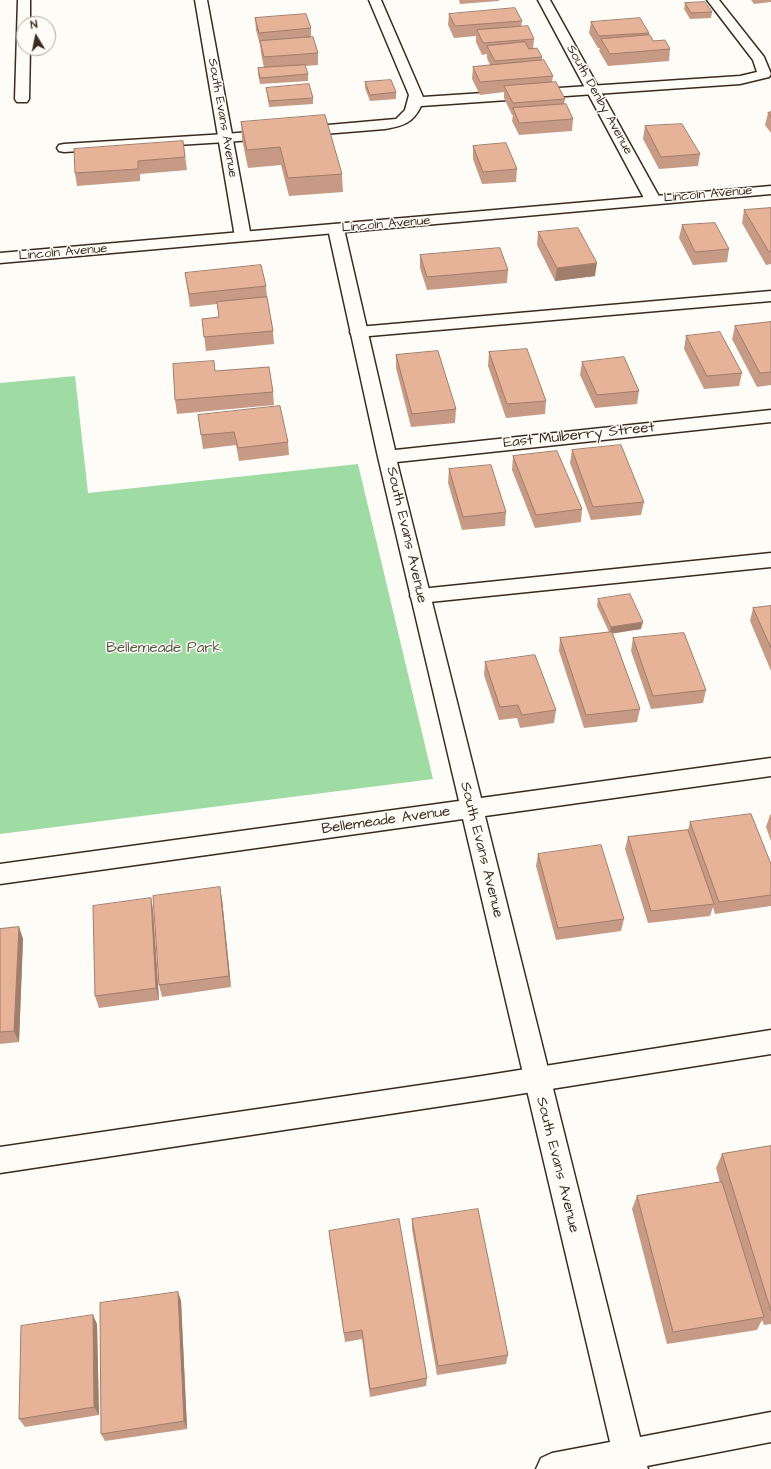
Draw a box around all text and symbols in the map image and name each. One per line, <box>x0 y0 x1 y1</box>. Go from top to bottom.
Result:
north arrow <box>16 16 56 56</box>
text: N <box>29 17 39 33</box>
street label: South Denby Avenue <box>562 42 636 158</box>
street label: South Evans Avenue <box>204 57 240 179</box>
street label: Lincoln Avenue <box>663 183 753 207</box>
street label: Lincoln Avenue <box>341 213 431 237</box>
street label: Lincoln Avenue <box>18 241 108 265</box>
street label: East Mulberry Street <box>502 419 656 453</box>
street label: South Evans Avenue <box>382 465 430 605</box>
park label: Bellemeade Park <box>106 640 222 658</box>
street label: South Evans Avenue <box>455 780 507 920</box>
street label: Bellemeade Avenue <box>321 803 451 839</box>
street label: South Evans Avenue <box>531 1095 583 1235</box>

